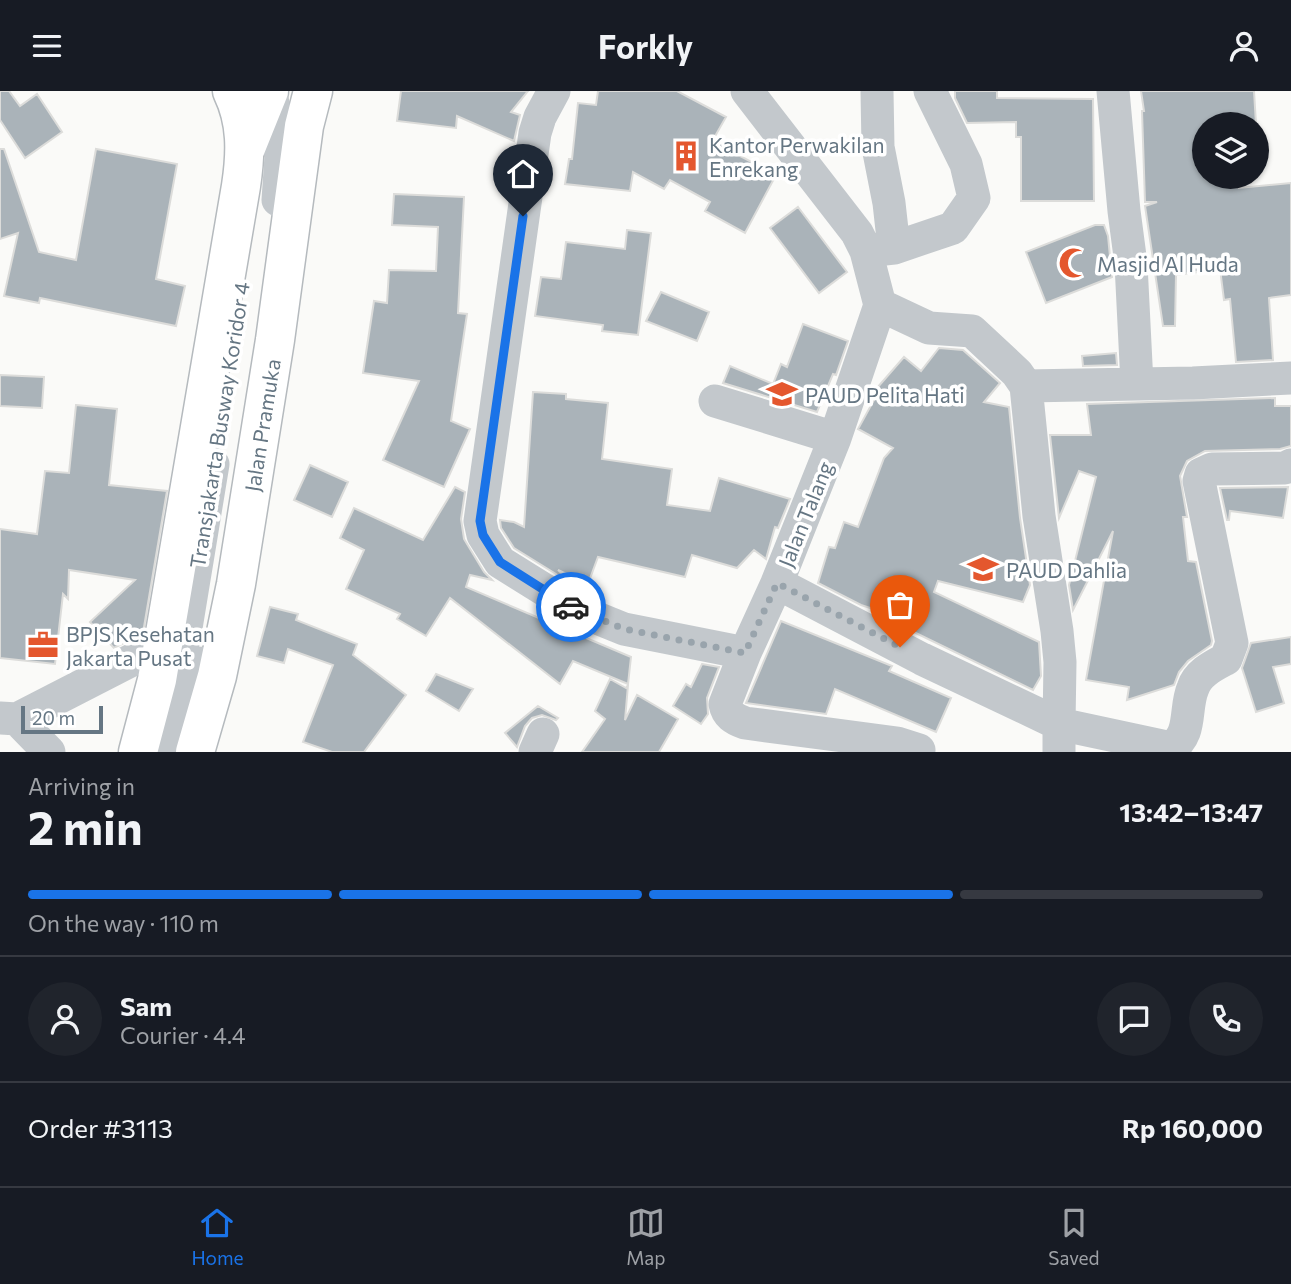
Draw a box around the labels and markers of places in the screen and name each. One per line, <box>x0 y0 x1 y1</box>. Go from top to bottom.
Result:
place label: Kantor Perwakilan Enrekang <box>709 132 885 181</box>
building icon: Kantor Perwakilan Enrekang <box>669 139 703 173</box>
pin <box>493 144 553 216</box>
mosque icon: Masjid Al Huda <box>1057 246 1091 280</box>
place label: Masjid Al Huda <box>1097 251 1239 276</box>
school or university icon: PAUD Pelita Hati <box>765 377 799 411</box>
place label: PAUD Pelita Hati <box>805 382 965 407</box>
school or university icon: PAUD Dahlia <box>966 552 1000 586</box>
place label: PAUD Dahlia <box>1006 557 1127 582</box>
pin <box>870 575 930 647</box>
place label: BPJS Kesehatan Jakarta Pusat <box>66 621 215 670</box>
office icon: BPJS Kesehatan Jakarta Pusat <box>26 628 60 662</box>

